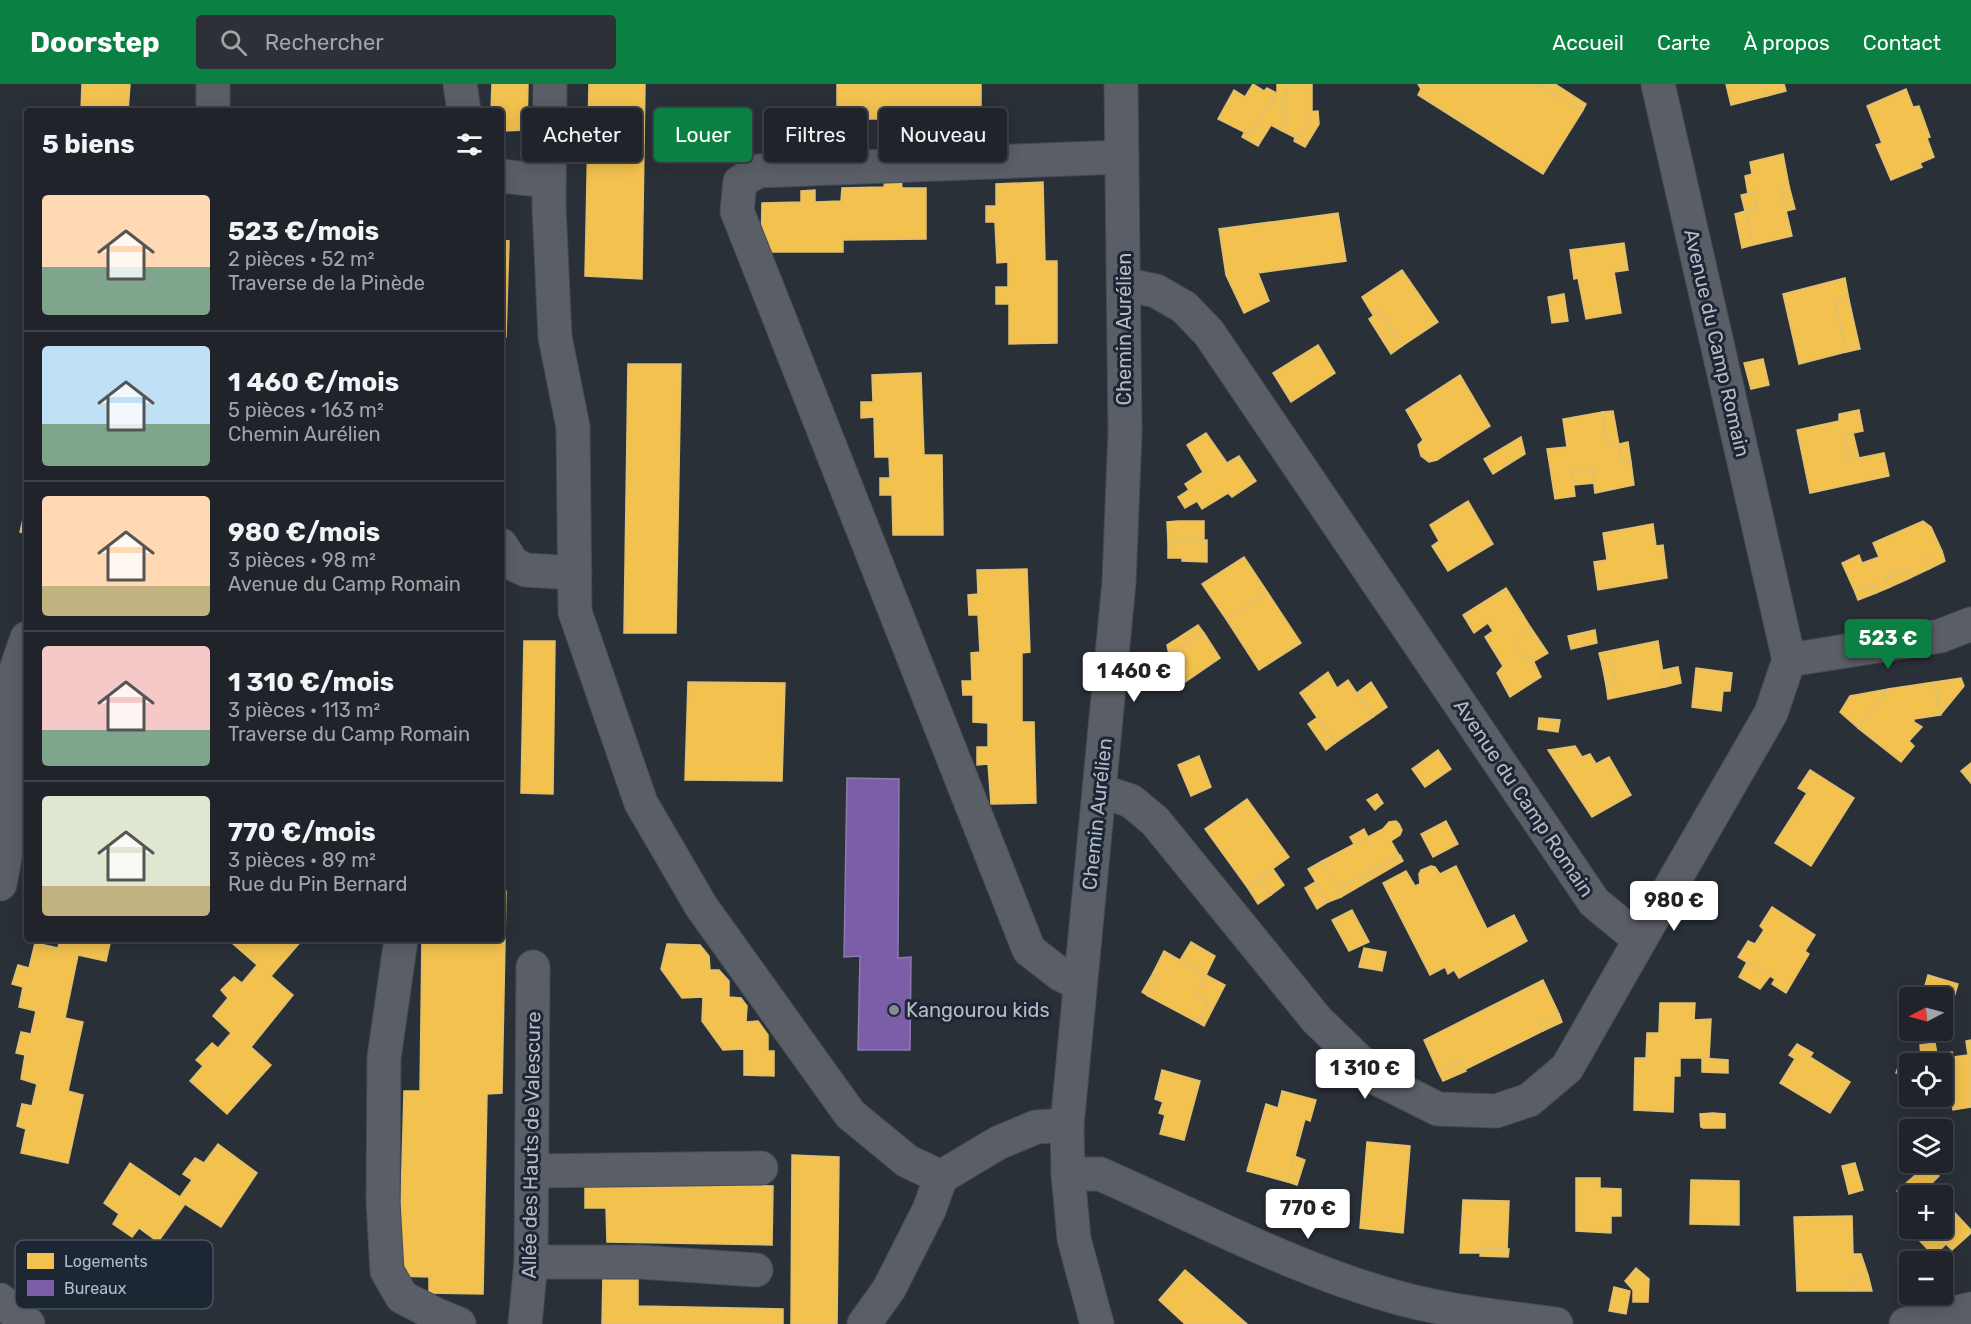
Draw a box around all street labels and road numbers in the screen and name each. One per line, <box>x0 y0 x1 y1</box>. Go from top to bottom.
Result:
street label: Avenue du Camp Romain <box>1679 227 1755 459</box>
street label: Chemin Aurélien <box>1112 253 1136 405</box>
street label: Avenue du Camp Romain <box>1449 695 1599 901</box>
street label: Chemin Aurélien <box>1077 737 1117 891</box>
street label: Allée des Hauts de Valescure <box>517 1011 545 1279</box>

